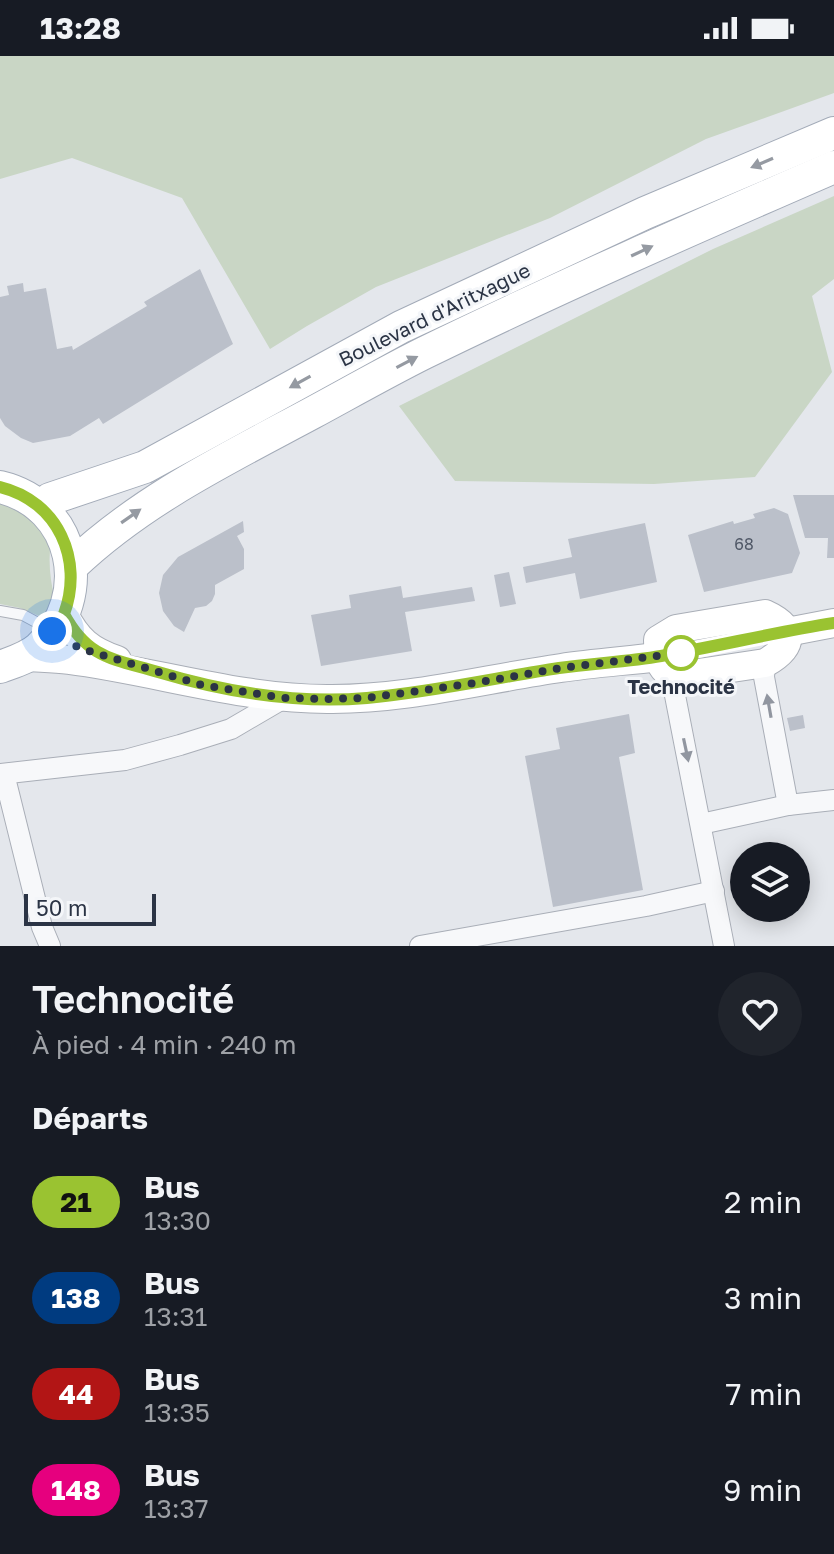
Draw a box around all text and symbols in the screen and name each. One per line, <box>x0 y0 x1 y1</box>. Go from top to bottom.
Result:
text: 13:28 <box>40 10 121 46</box>
one-way arrow <box>750 157 774 170</box>
one-way arrow <box>630 244 654 258</box>
street label: Boulevard d'Aritxague <box>334 257 534 371</box>
one-way arrow <box>396 356 418 370</box>
one-way arrow <box>288 376 311 389</box>
one-way arrow <box>121 509 142 524</box>
house number: 68 <box>734 534 754 554</box>
your location <box>32 611 72 651</box>
marker: Technocité <box>664 636 698 670</box>
place label: Technocité <box>627 674 735 698</box>
one-way arrow <box>763 693 775 718</box>
one-way arrow <box>680 737 693 762</box>
map controls <box>730 842 810 922</box>
button: layers <box>730 842 810 922</box>
scale bar <box>24 890 156 926</box>
text: 50 m <box>36 894 87 921</box>
button: heart <box>718 972 802 1056</box>
text: Technocité <box>32 976 234 1021</box>
text: À pied · 4 min · 240 m <box>32 1029 296 1060</box>
text: Départs <box>32 1100 148 1136</box>
text: Bus <box>144 1169 200 1205</box>
text: 2 min <box>724 1184 802 1220</box>
text: 21 <box>60 1185 92 1218</box>
text: 13:30 <box>144 1205 211 1236</box>
text: Bus <box>144 1265 200 1301</box>
text: 3 min <box>724 1280 802 1316</box>
text: 138 <box>51 1281 101 1314</box>
text: 13:31 <box>144 1301 207 1332</box>
text: Bus <box>144 1361 200 1397</box>
text: 7 min <box>726 1376 802 1412</box>
text: 44 <box>58 1377 94 1410</box>
text: 13:35 <box>144 1397 210 1428</box>
text: Bus <box>144 1457 200 1493</box>
text: 9 min <box>723 1472 802 1508</box>
text: 148 <box>51 1473 101 1506</box>
text: 13:37 <box>144 1493 209 1524</box>

